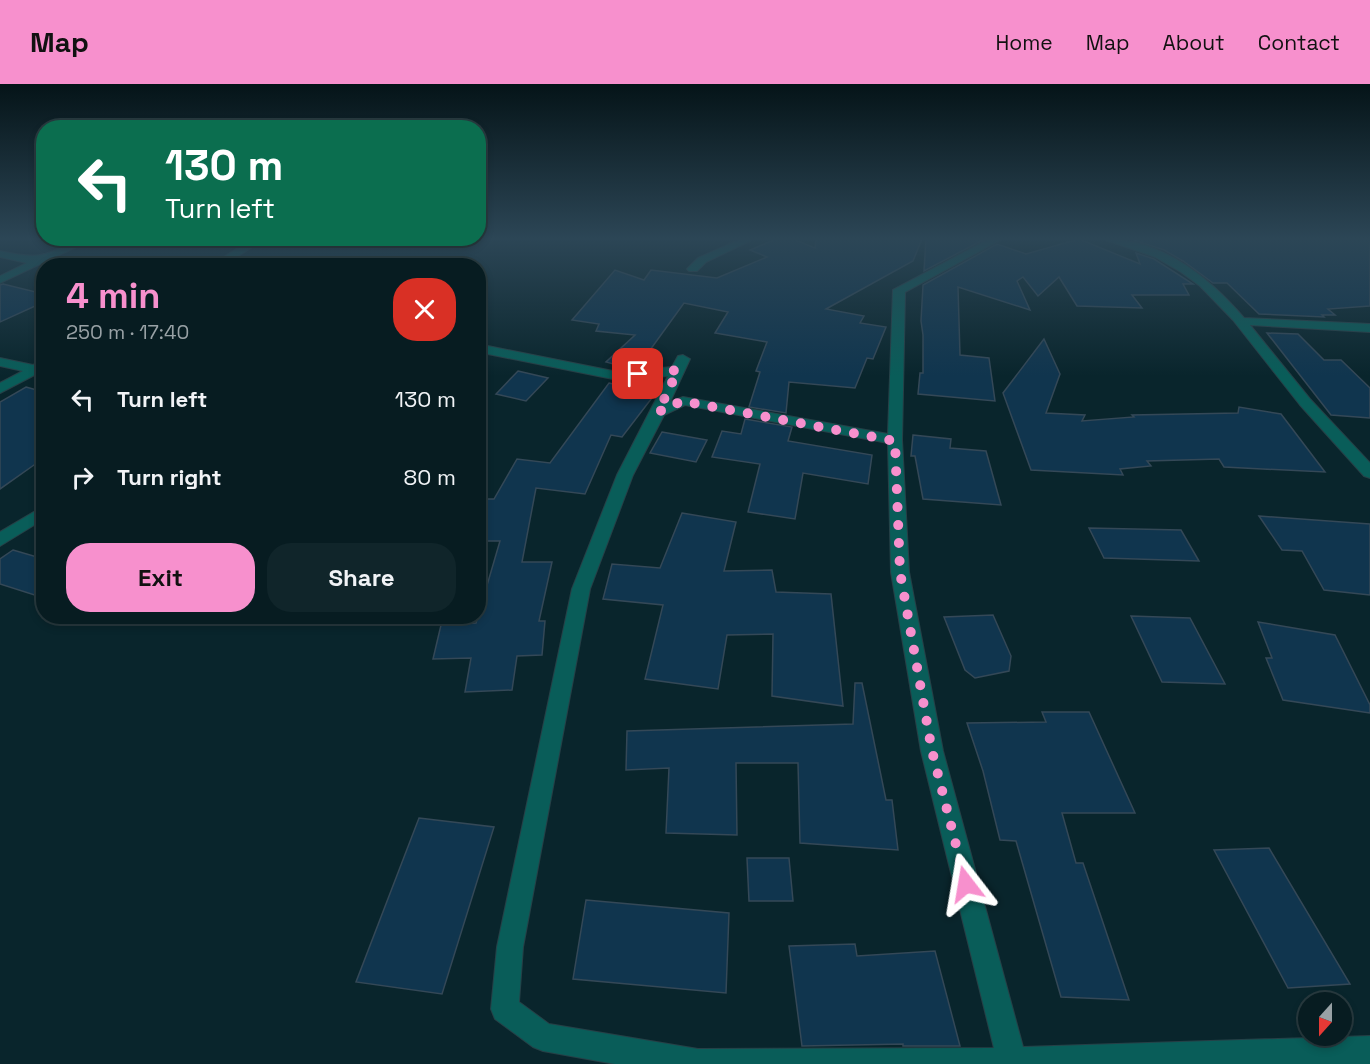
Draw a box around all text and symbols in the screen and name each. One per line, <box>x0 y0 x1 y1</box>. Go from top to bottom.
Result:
text: Map <box>30 24 89 60</box>
text: Home <box>995 29 1053 56</box>
text: Map <box>1086 29 1130 56</box>
text: About <box>1163 29 1225 56</box>
text: Contact <box>1258 29 1340 56</box>
text: 130 m <box>165 139 283 192</box>
icon: left <box>66 144 144 222</box>
text: Turn left <box>165 191 275 226</box>
text: 4 min <box>66 273 161 319</box>
button: close <box>393 278 456 341</box>
text: 250 m · 17:40 <box>66 319 189 345</box>
pin <box>612 348 663 399</box>
icon: arrive <box>621 357 654 390</box>
icon: left <box>66 383 99 416</box>
text: Turn left <box>117 385 207 413</box>
text: 130 m <box>395 385 456 413</box>
icon: right <box>66 461 99 494</box>
text: Turn right <box>117 463 222 491</box>
text: 80 m <box>404 463 456 491</box>
button: Exit <box>66 543 255 612</box>
button: Share <box>267 543 456 612</box>
position arrow <box>934 852 998 916</box>
north arrow <box>1298 992 1352 1046</box>
map controls <box>1298 992 1352 1046</box>

